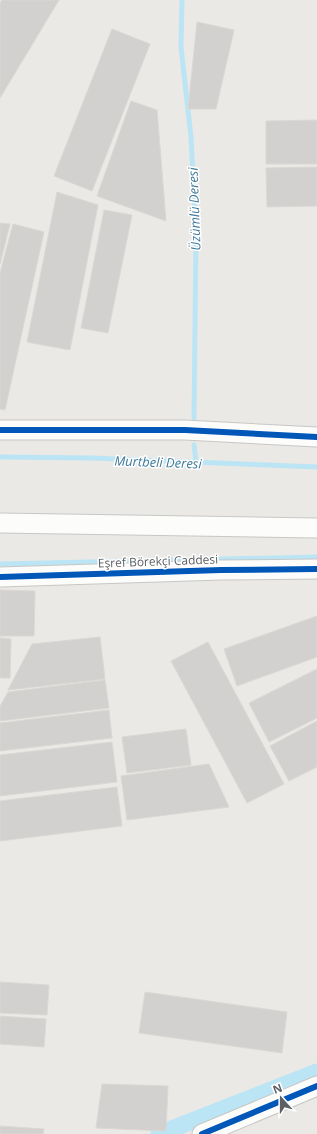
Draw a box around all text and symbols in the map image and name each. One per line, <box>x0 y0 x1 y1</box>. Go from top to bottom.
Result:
water label: Üzümlü Deresi <box>184 166 204 251</box>
water label: Murtbeli Deresi <box>114 451 203 473</box>
street label: Eşref Börekçi Caddesi <box>98 550 218 572</box>
north arrow <box>261 1078 301 1118</box>
text: N <box>270 1080 284 1097</box>

